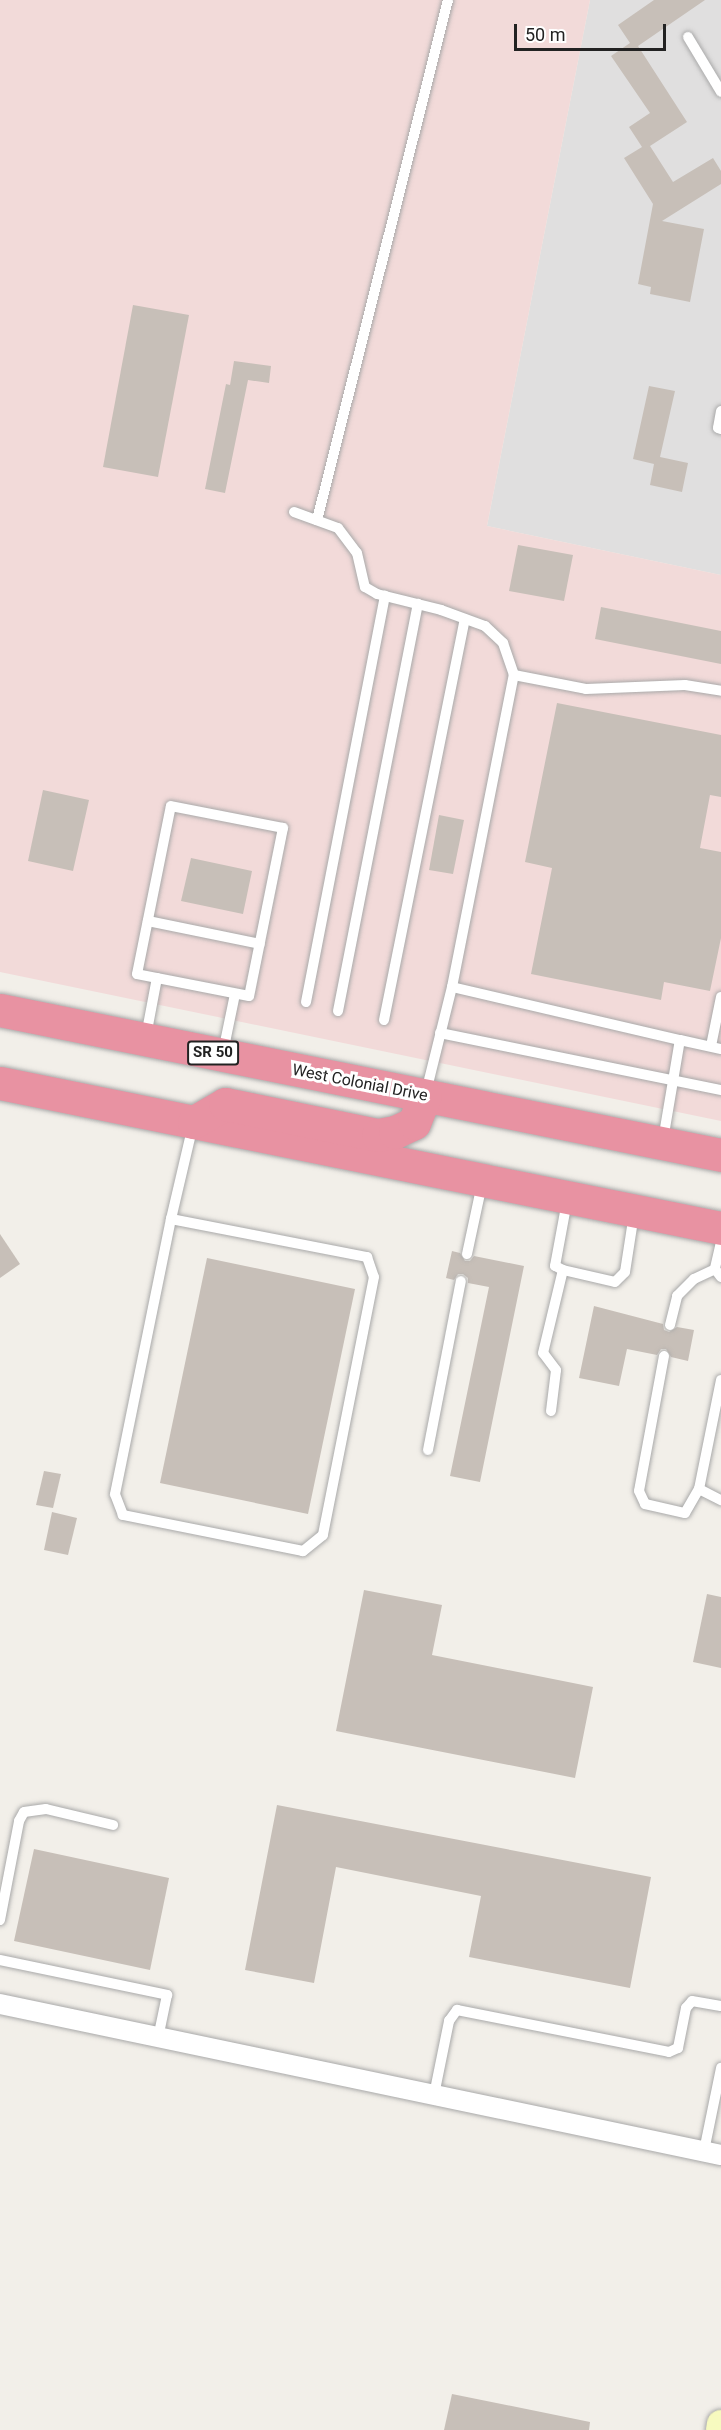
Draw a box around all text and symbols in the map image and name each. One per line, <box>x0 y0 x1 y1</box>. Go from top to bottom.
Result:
scale bar <box>517 12 668 50</box>
text: 50 m <box>525 24 565 45</box>
road number: SR 50 <box>186 1041 240 1065</box>
street label: West Colonial Drive <box>291 1060 429 1106</box>

